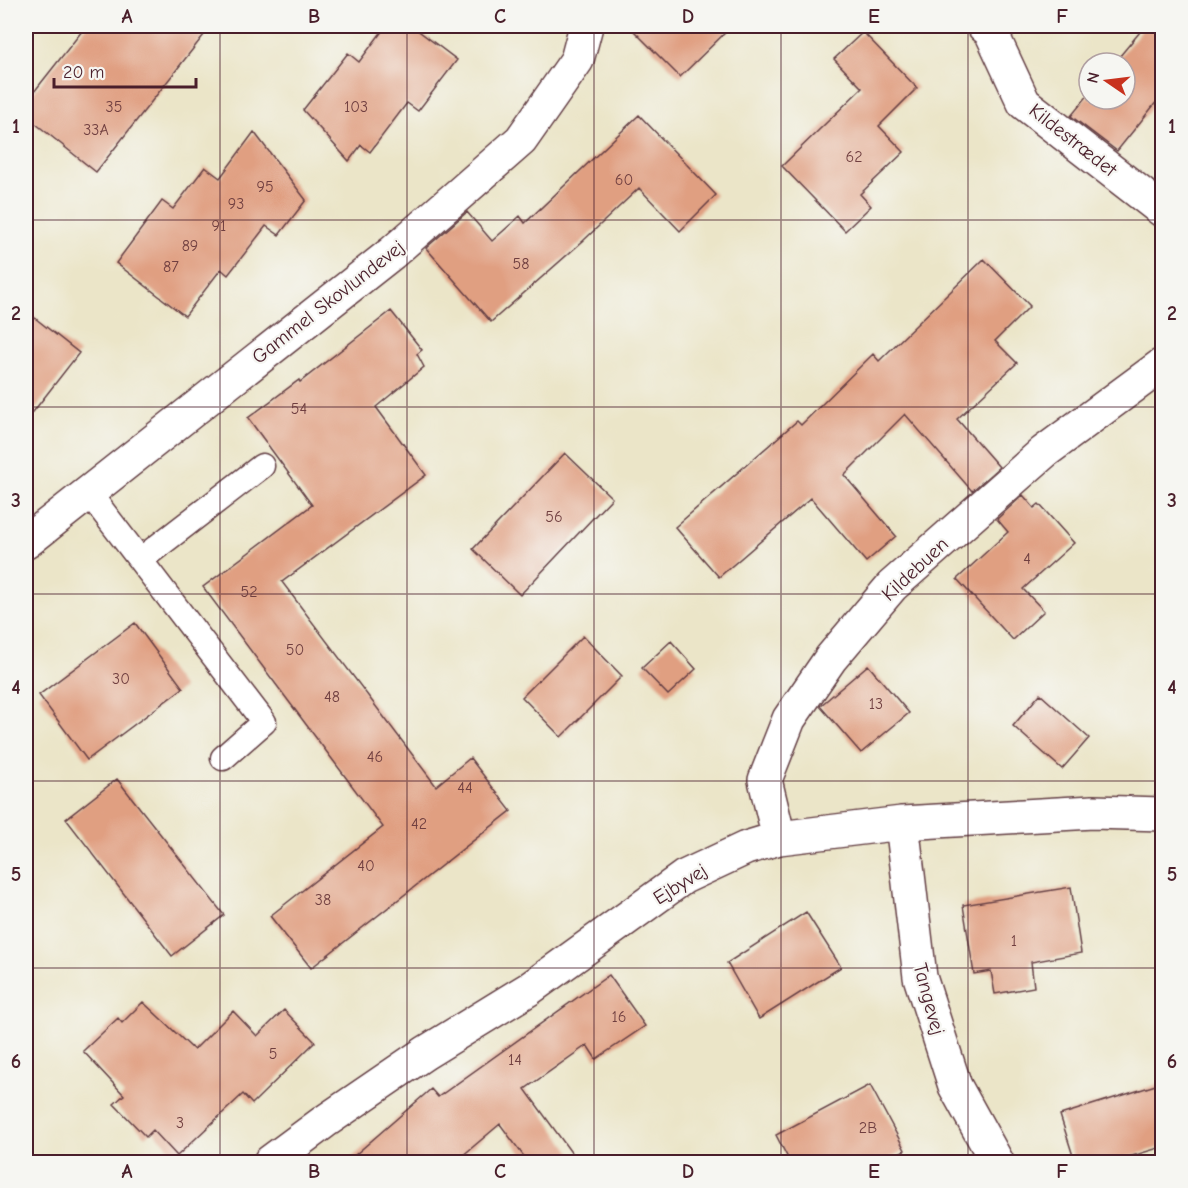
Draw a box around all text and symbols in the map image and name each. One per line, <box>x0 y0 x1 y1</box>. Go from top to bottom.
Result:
text: A <box>121 5 133 28</box>
text: B <box>308 5 320 28</box>
text: C <box>494 5 506 28</box>
text: D <box>682 5 694 28</box>
text: E <box>868 5 880 28</box>
text: F <box>1056 5 1068 28</box>
scale bar <box>54 51 196 89</box>
north arrow <box>1077 51 1137 111</box>
text: 20 m <box>63 62 104 83</box>
text: N <box>1083 70 1103 85</box>
house number: 35 <box>106 98 122 116</box>
house number: 103 <box>344 98 368 116</box>
street label: Kildestrædet <box>1025 99 1122 182</box>
text: 1 <box>12 115 20 138</box>
text: 1 <box>1168 115 1176 138</box>
house number: 33A <box>83 121 109 139</box>
house number: 62 <box>845 148 863 166</box>
house number: 60 <box>615 171 633 189</box>
house number: 95 <box>256 178 274 196</box>
house number: 93 <box>228 195 244 213</box>
house number: 91 <box>212 217 226 235</box>
street label: Gammel Skovlundevej <box>247 235 409 369</box>
house number: 89 <box>182 237 198 255</box>
house number: 58 <box>513 255 529 273</box>
house number: 87 <box>163 258 179 276</box>
text: 2 <box>11 302 21 325</box>
text: 2 <box>1167 302 1177 325</box>
house number: 54 <box>291 400 307 418</box>
text: 3 <box>11 489 21 512</box>
text: 3 <box>1167 489 1177 512</box>
house number: 56 <box>545 508 563 526</box>
street label: Kildebuen <box>877 532 953 606</box>
house number: 4 <box>1023 550 1031 568</box>
house number: 52 <box>240 583 258 601</box>
house number: 50 <box>286 641 304 659</box>
house number: 30 <box>112 670 130 688</box>
text: 4 <box>11 676 21 699</box>
text: 4 <box>1167 676 1177 699</box>
house number: 48 <box>324 688 340 706</box>
house number: 13 <box>869 695 883 713</box>
house number: 46 <box>367 748 383 766</box>
house number: 44 <box>457 779 473 797</box>
house number: 42 <box>411 815 427 833</box>
house number: 40 <box>357 857 375 875</box>
street label: Ejbyvej <box>649 859 711 909</box>
text: 5 <box>11 863 21 886</box>
text: 5 <box>1167 863 1177 886</box>
house number: 38 <box>315 891 331 909</box>
house number: 1 <box>1011 932 1017 950</box>
street label: Tangevej <box>908 961 950 1037</box>
house number: 16 <box>611 1008 627 1026</box>
house number: 5 <box>269 1045 277 1063</box>
text: 6 <box>11 1050 21 1073</box>
text: 6 <box>1167 1050 1177 1073</box>
house number: 14 <box>508 1051 522 1069</box>
house number: 3 <box>176 1114 184 1132</box>
house number: 2B <box>859 1119 877 1137</box>
text: A <box>121 1160 133 1183</box>
text: B <box>308 1160 320 1183</box>
text: C <box>494 1160 506 1183</box>
text: D <box>682 1160 694 1183</box>
text: E <box>868 1160 880 1183</box>
text: F <box>1056 1160 1068 1183</box>

